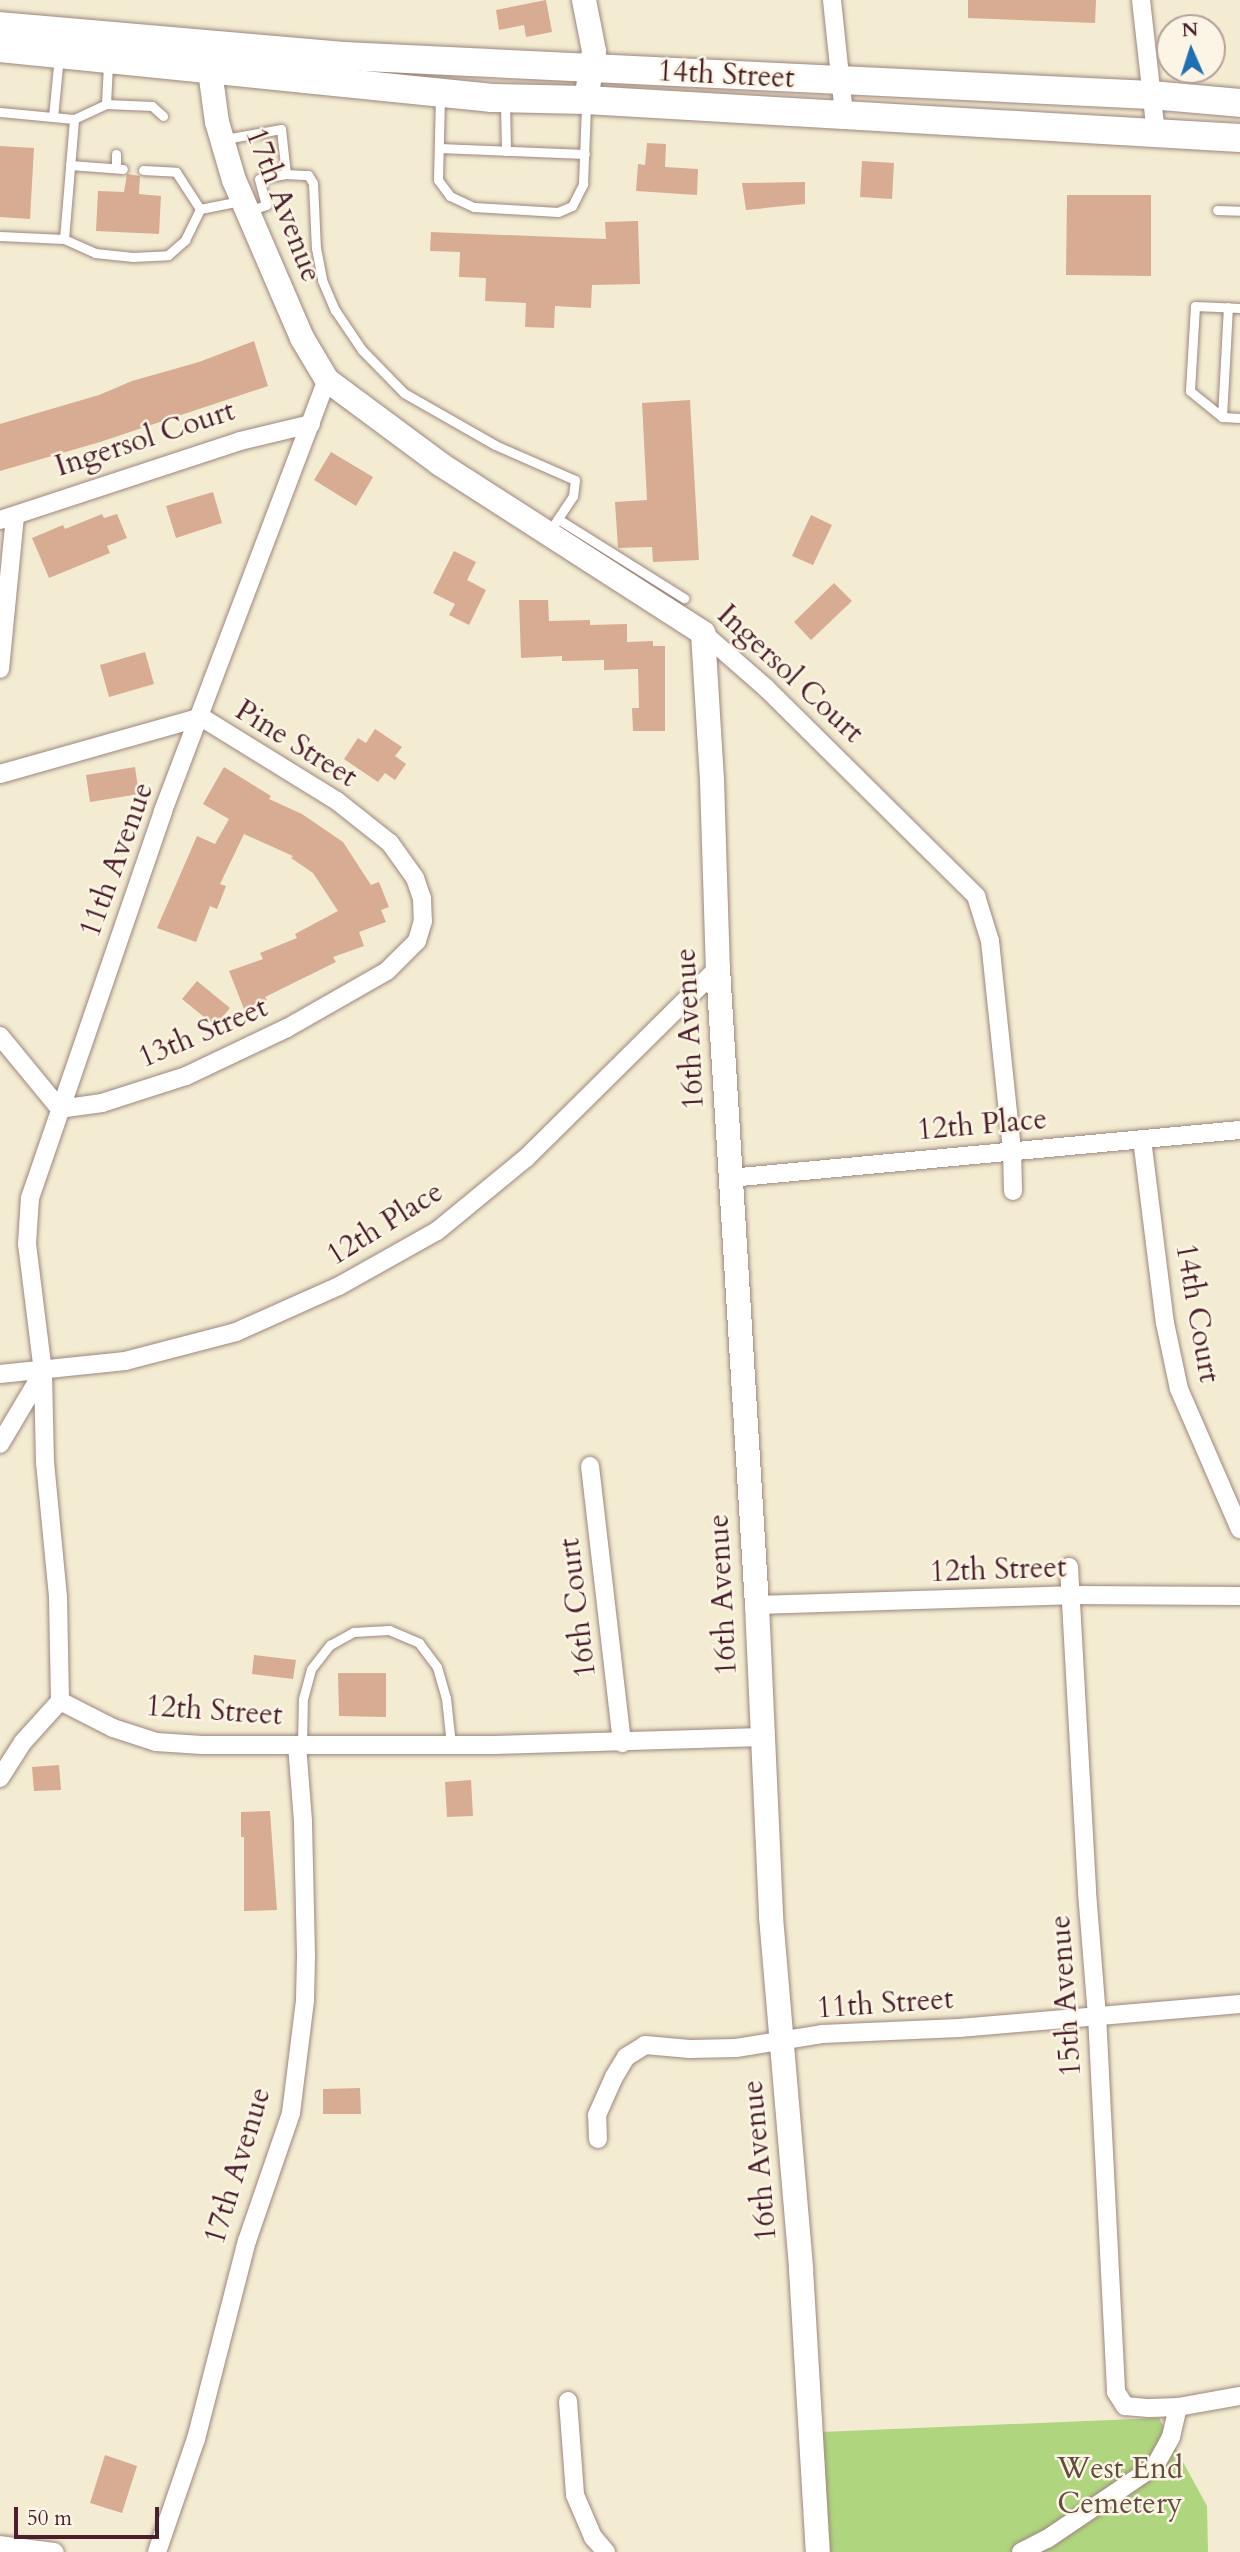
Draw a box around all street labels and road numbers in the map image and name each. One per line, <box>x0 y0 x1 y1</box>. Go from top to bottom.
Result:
street label: 14th Street <box>657 53 795 97</box>
street label: 17th Avenue <box>237 123 329 287</box>
street label: Ingersol Court <box>51 393 239 485</box>
street label: Ingersol Court <box>709 597 871 751</box>
street label: Pine Street <box>228 692 364 796</box>
street label: 11th Avenue <box>72 778 162 942</box>
street label: 16th Avenue <box>668 947 712 1111</box>
street label: 13th Street <box>133 990 273 1076</box>
street label: 12th Place <box>915 1101 1049 1149</box>
street label: 12th Place <box>320 1174 450 1274</box>
street label: 14th Court <box>1167 1241 1227 1385</box>
street label: 16th Avenue <box>701 1513 745 1677</box>
street label: 16th Court <box>552 1536 604 1680</box>
street label: 12th Street <box>929 1550 1067 1590</box>
street label: 12th Street <box>144 1688 284 1734</box>
street label: 15th Avenue <box>1042 1914 1090 2078</box>
street label: 11th Street <box>815 1981 955 2027</box>
street label: 16th Avenue <box>735 2079 785 2243</box>
street label: 17th Avenue <box>197 2083 279 2249</box>

